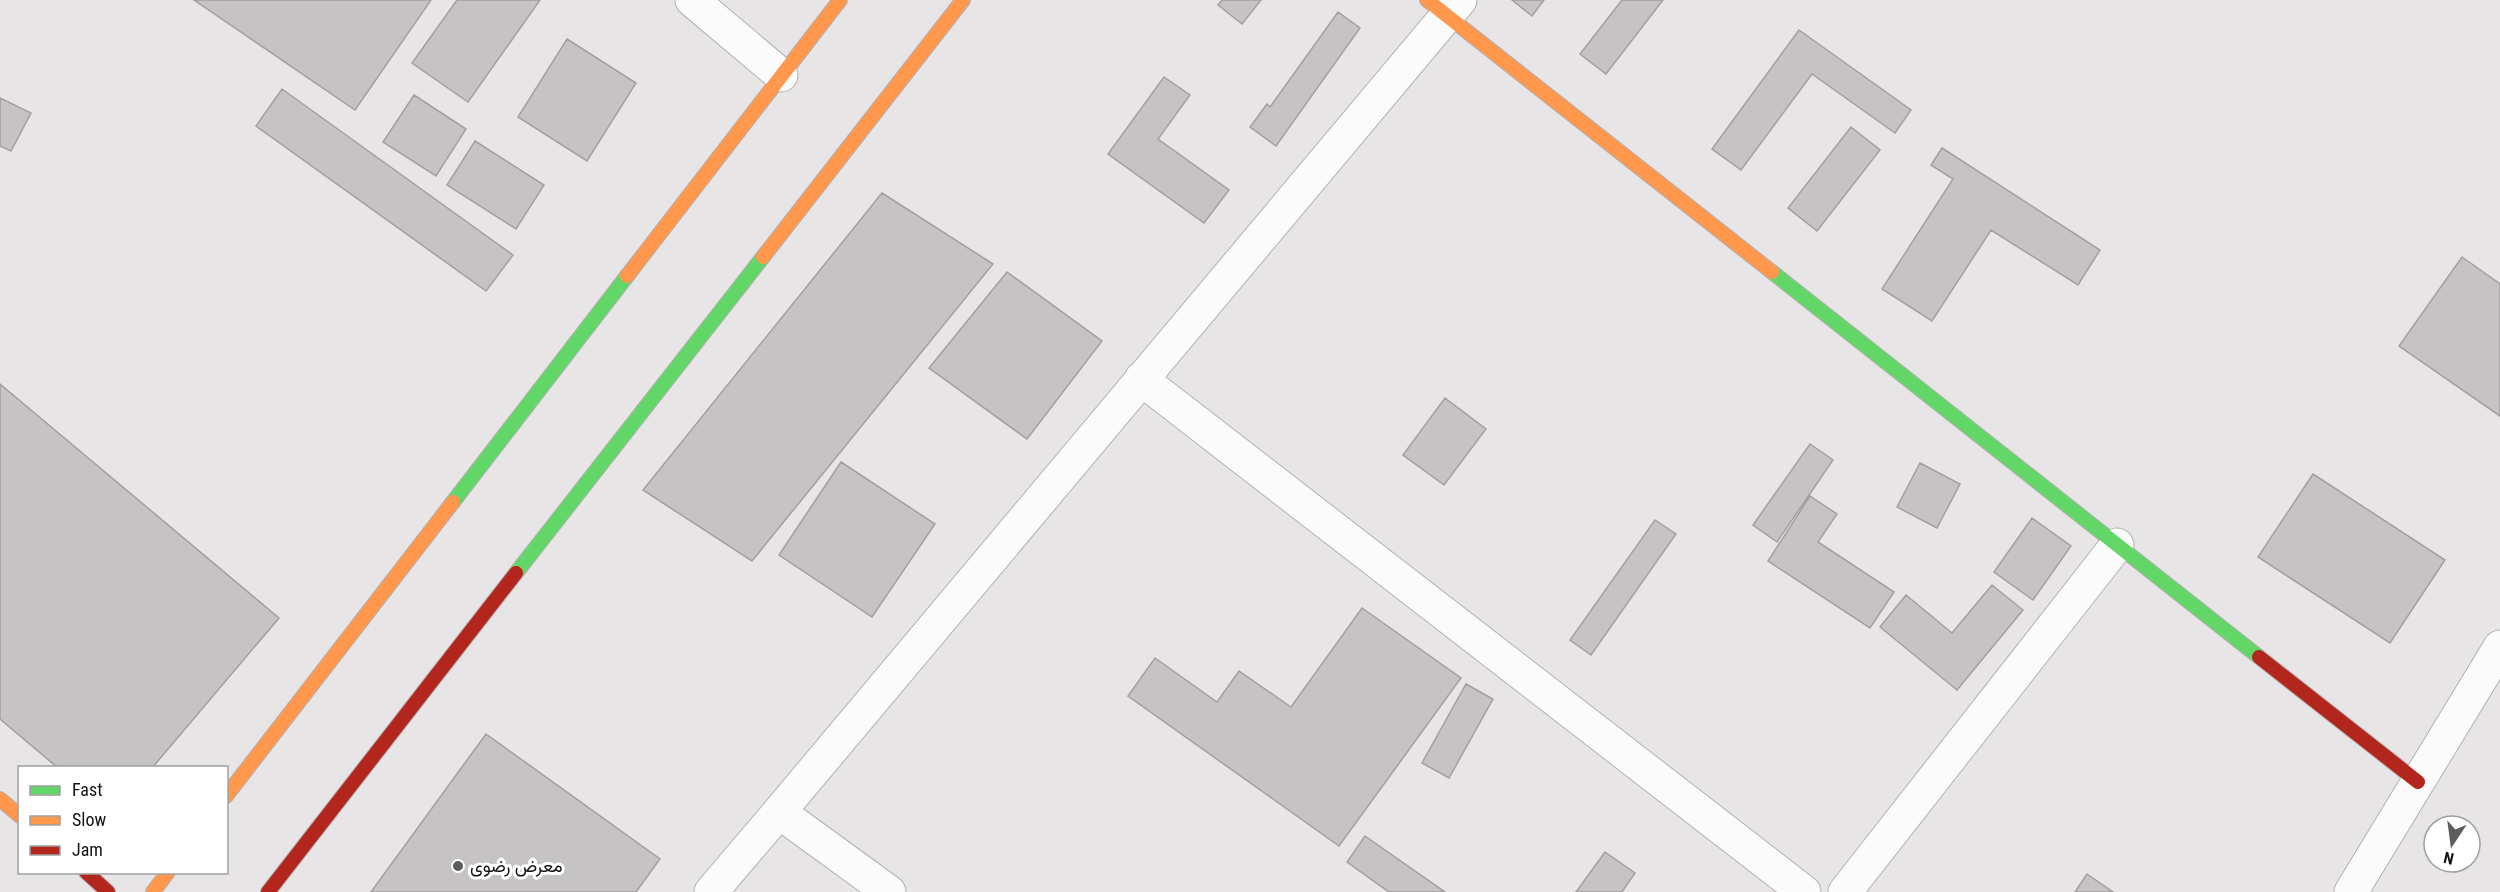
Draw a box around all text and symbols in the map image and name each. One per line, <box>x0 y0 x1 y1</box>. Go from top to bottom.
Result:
legend <box>18 766 228 874</box>
text: Fast <box>72 779 103 800</box>
text: Slow <box>72 809 107 830</box>
north arrow <box>2422 814 2482 874</box>
text: Jam <box>72 839 103 860</box>
text: N <box>2442 848 2456 868</box>
place label: معرض رضوى <box>470 855 563 877</box>
marker: معرض رضوى <box>451 859 465 873</box>

